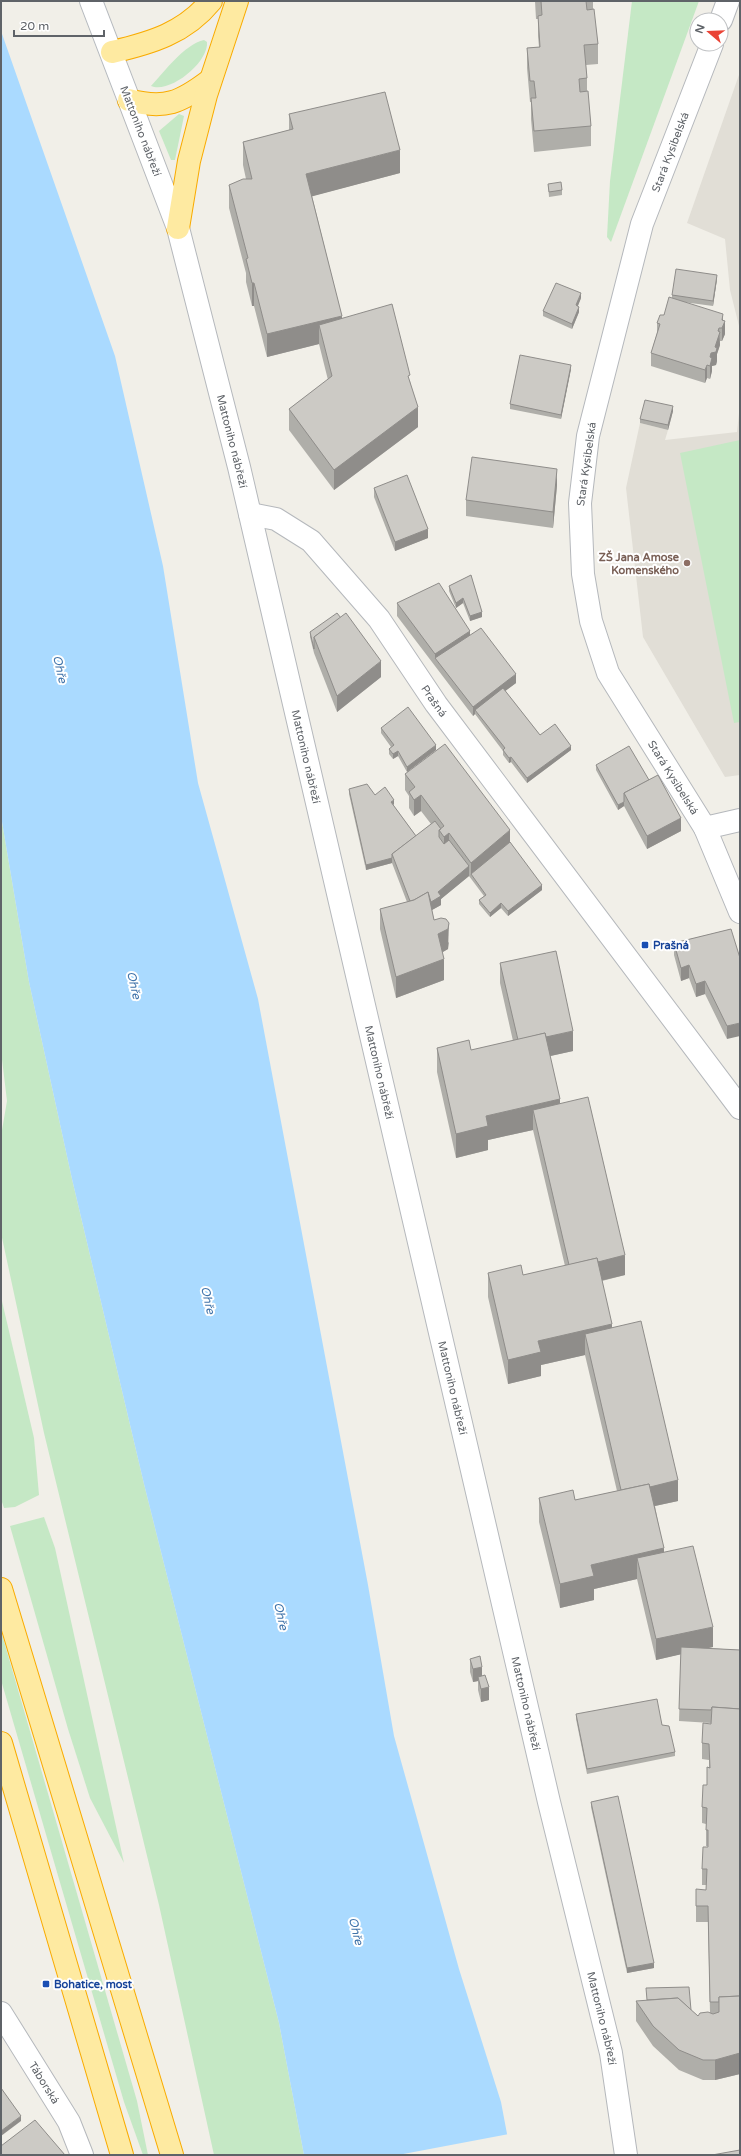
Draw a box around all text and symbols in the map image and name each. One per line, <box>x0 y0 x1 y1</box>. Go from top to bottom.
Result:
scale bar <box>14 12 104 38</box>
north arrow <box>689 12 729 52</box>
text: 20 m <box>20 19 49 33</box>
text: N <box>692 23 708 35</box>
street label: Mattoniho nábřeží <box>117 84 164 178</box>
street label: Stará Kysibelská <box>649 110 692 194</box>
street label: Mattoniho nábřeží <box>214 393 250 489</box>
street label: Stará Kysibelská <box>574 421 599 507</box>
place label: ZŠ Jana Amose Komenského <box>599 550 680 577</box>
marker: ZŠ Jana Amose Komenského <box>682 558 692 568</box>
water label: Ohře <box>50 654 70 685</box>
street label: Prašná <box>418 683 449 720</box>
street label: Mattoniho nábřeží <box>289 709 323 805</box>
street label: Stará Kysibelská <box>645 738 701 817</box>
place label: Prašná <box>653 939 689 952</box>
marker: Prašná <box>640 940 650 950</box>
water label: Ohře <box>124 970 144 1001</box>
street label: Mattoniho nábřeží <box>362 1024 396 1121</box>
water label: Ohře <box>198 1285 218 1316</box>
street label: Mattoniho nábřeží <box>435 1340 470 1436</box>
water label: Ohře <box>271 1601 291 1632</box>
street label: Mattoniho nábřeží <box>508 1655 543 1752</box>
water label: Ohře <box>346 1916 366 1948</box>
street label: Mattoniho nábřeží <box>584 1970 619 2066</box>
place label: Bohatice, most <box>54 1978 133 1991</box>
marker: Bohatice, most <box>41 1979 51 1989</box>
street label: Táborská <box>26 2059 62 2106</box>

